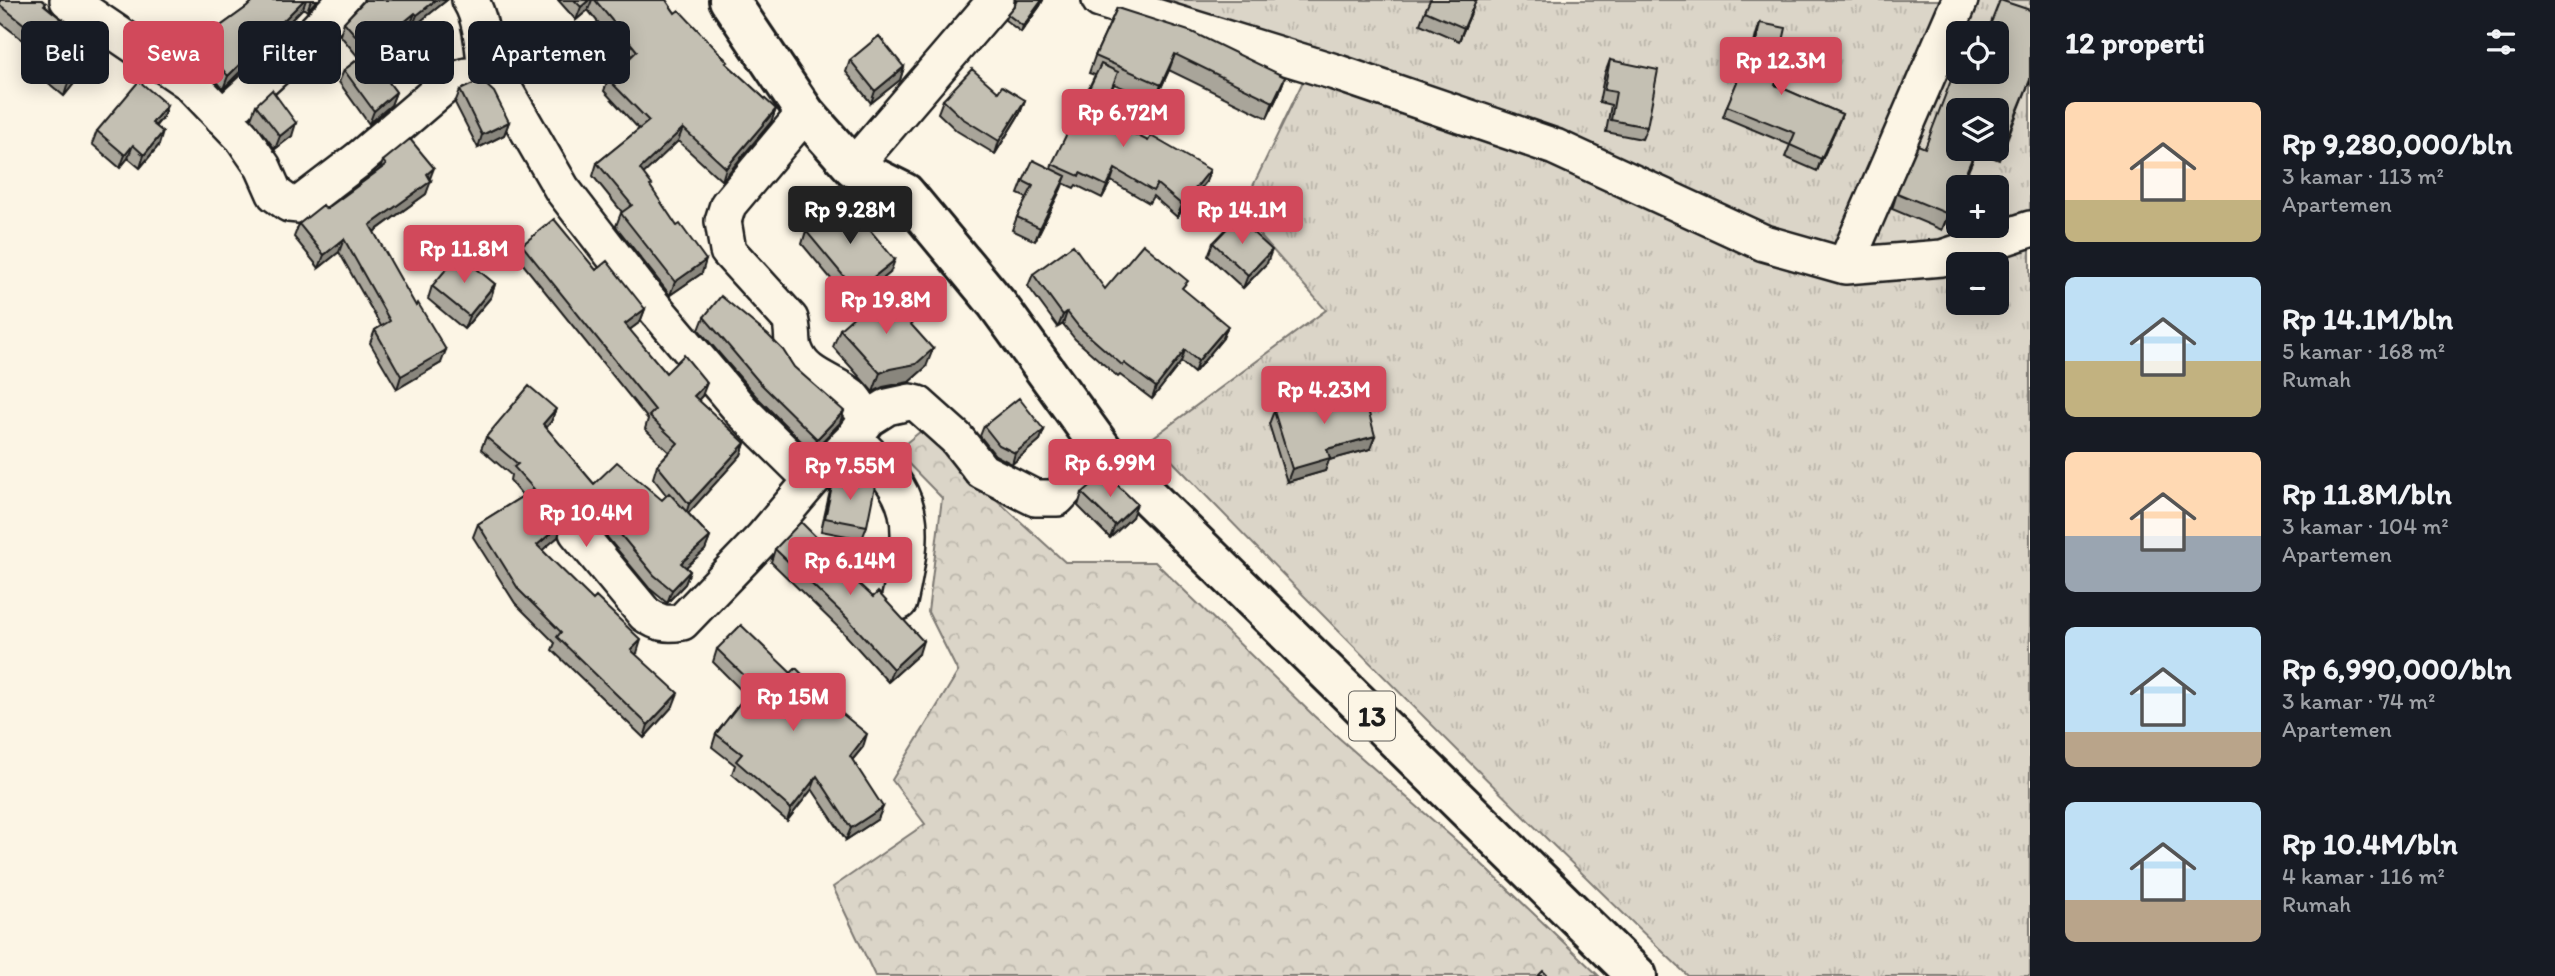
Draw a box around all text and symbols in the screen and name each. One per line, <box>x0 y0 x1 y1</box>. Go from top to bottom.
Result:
chip: Beli <box>21 21 109 84</box>
chip: Sewa <box>123 21 224 84</box>
chip: Filter <box>238 21 341 84</box>
chip: Baru <box>355 21 454 84</box>
chip: Apartemen <box>468 21 630 84</box>
map controls <box>1946 21 2009 315</box>
button: locate <box>1946 21 2009 84</box>
icon: filters <box>2482 23 2520 61</box>
text: 12 properti <box>2065 24 2205 61</box>
pin: Rp 12.3M <box>1709 38 1853 97</box>
text: Rp 12.3M <box>1736 46 1826 74</box>
pin: Rp 6.72M <box>1051 90 1195 149</box>
text: Rp 6.72M <box>1078 98 1168 126</box>
button: layers <box>1946 98 2009 161</box>
text: Rp 9,280,000/bln <box>2282 125 2513 162</box>
icon: home <box>2121 130 2205 214</box>
text: 3 kamar · 113 m² <box>2282 162 2444 190</box>
button: + <box>1946 175 2009 238</box>
pin: Rp 9.28M <box>778 187 922 246</box>
pin: Rp 14.1M <box>1170 187 1314 246</box>
text: Apartemen <box>2282 190 2392 218</box>
text: Rp 9.28M <box>804 195 896 223</box>
text: Rp 14.1M <box>1197 195 1287 223</box>
pin: Rp 11.8M <box>392 226 536 285</box>
text: Rp 11.8M <box>420 234 508 262</box>
button: − <box>1946 252 2009 315</box>
pin: Rp 19.8M <box>814 276 958 336</box>
text: Rp 19.8M <box>841 285 931 313</box>
text: Rp 14.1M/bln <box>2282 300 2453 337</box>
icon: home <box>2121 305 2205 389</box>
text: 5 kamar · 168 m² <box>2282 337 2445 365</box>
text: Rumah <box>2282 365 2351 393</box>
pin: Rp 4.23M <box>1252 366 1396 426</box>
text: Rp 4.23M <box>1277 375 1371 403</box>
pin: Rp 6.99M <box>1038 440 1182 499</box>
pin: Rp 7.55M <box>778 442 922 502</box>
text: Rp 6.99M <box>1064 448 1156 476</box>
text: Rp 7.55M <box>805 451 895 479</box>
text: Rp 11.8M/bln <box>2282 475 2452 512</box>
icon: home <box>2121 480 2205 564</box>
pin: Rp 10.4M <box>514 490 658 549</box>
text: Rp 10.4M <box>539 498 633 526</box>
text: 3 kamar · 104 m² <box>2282 512 2449 540</box>
pin: Rp 6.14M <box>778 538 922 597</box>
text: Apartemen <box>2282 540 2392 568</box>
text: Rp 6.14M <box>804 546 896 574</box>
text: Rp 6,990,000/bln <box>2282 650 2512 687</box>
icon: home <box>2121 655 2205 739</box>
pin: Rp 15M <box>736 674 850 733</box>
text: Rp 15M <box>757 682 829 710</box>
text: 3 kamar · 74 m² <box>2282 687 2435 715</box>
road number: 13 <box>1349 692 1395 740</box>
text: Apartemen <box>2282 715 2392 743</box>
text: Rp 10.4M/bln <box>2282 825 2458 862</box>
icon: home <box>2121 830 2205 914</box>
text: 4 kamar · 116 m² <box>2282 862 2445 890</box>
text: Rumah <box>2282 890 2351 918</box>

